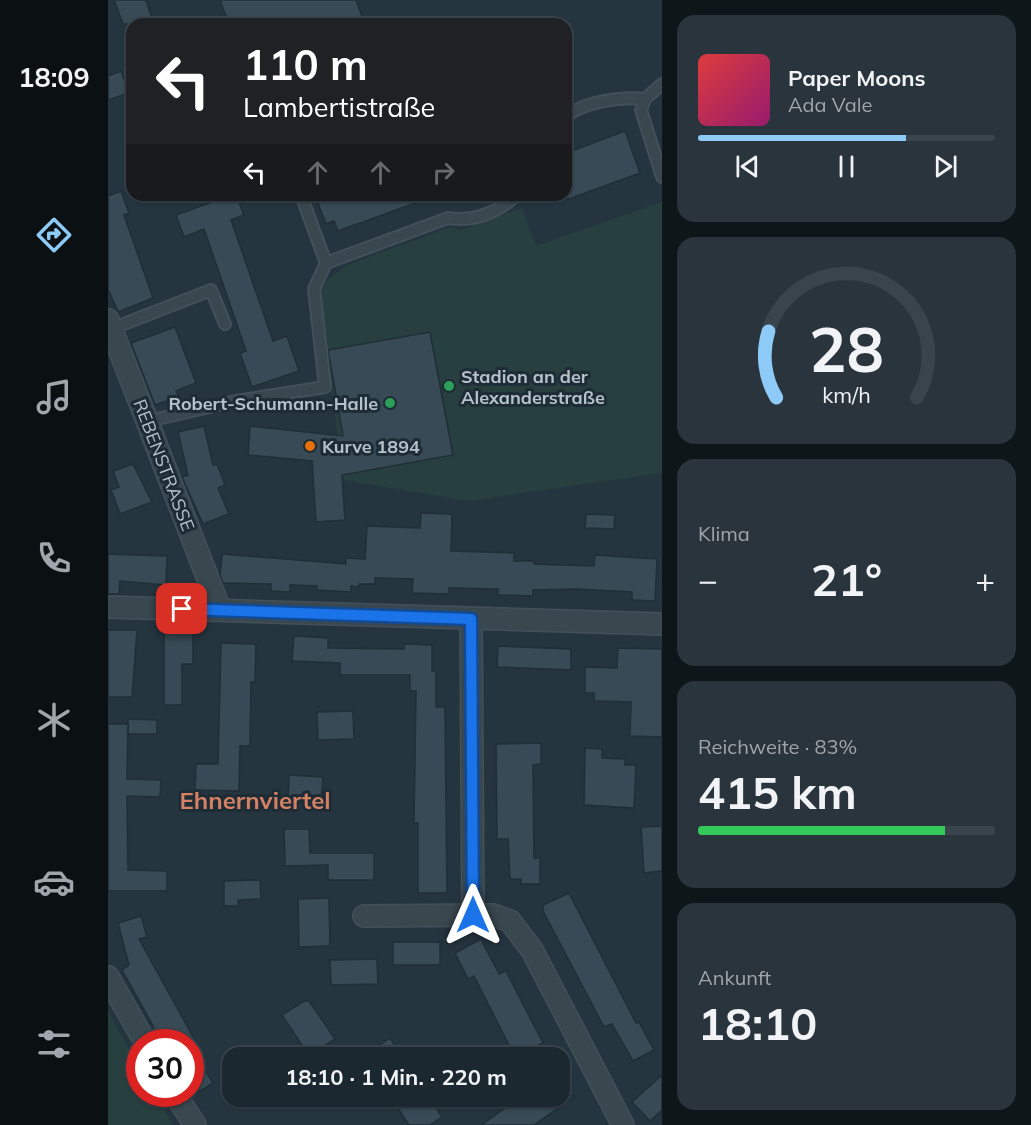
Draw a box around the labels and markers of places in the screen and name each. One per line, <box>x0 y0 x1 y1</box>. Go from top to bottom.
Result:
place label: Stadion an der Alexanderstraße <box>461 365 605 409</box>
marker: Stadion an der Alexanderstraße <box>442 379 456 393</box>
place label: Robert-Schumann-Halle <box>169 392 378 415</box>
marker: Robert-Schumann-Halle <box>383 396 397 410</box>
place label: Kurve 1894 <box>322 435 420 458</box>
marker: Kurve 1894 <box>303 439 317 453</box>
pin <box>156 583 207 634</box>

